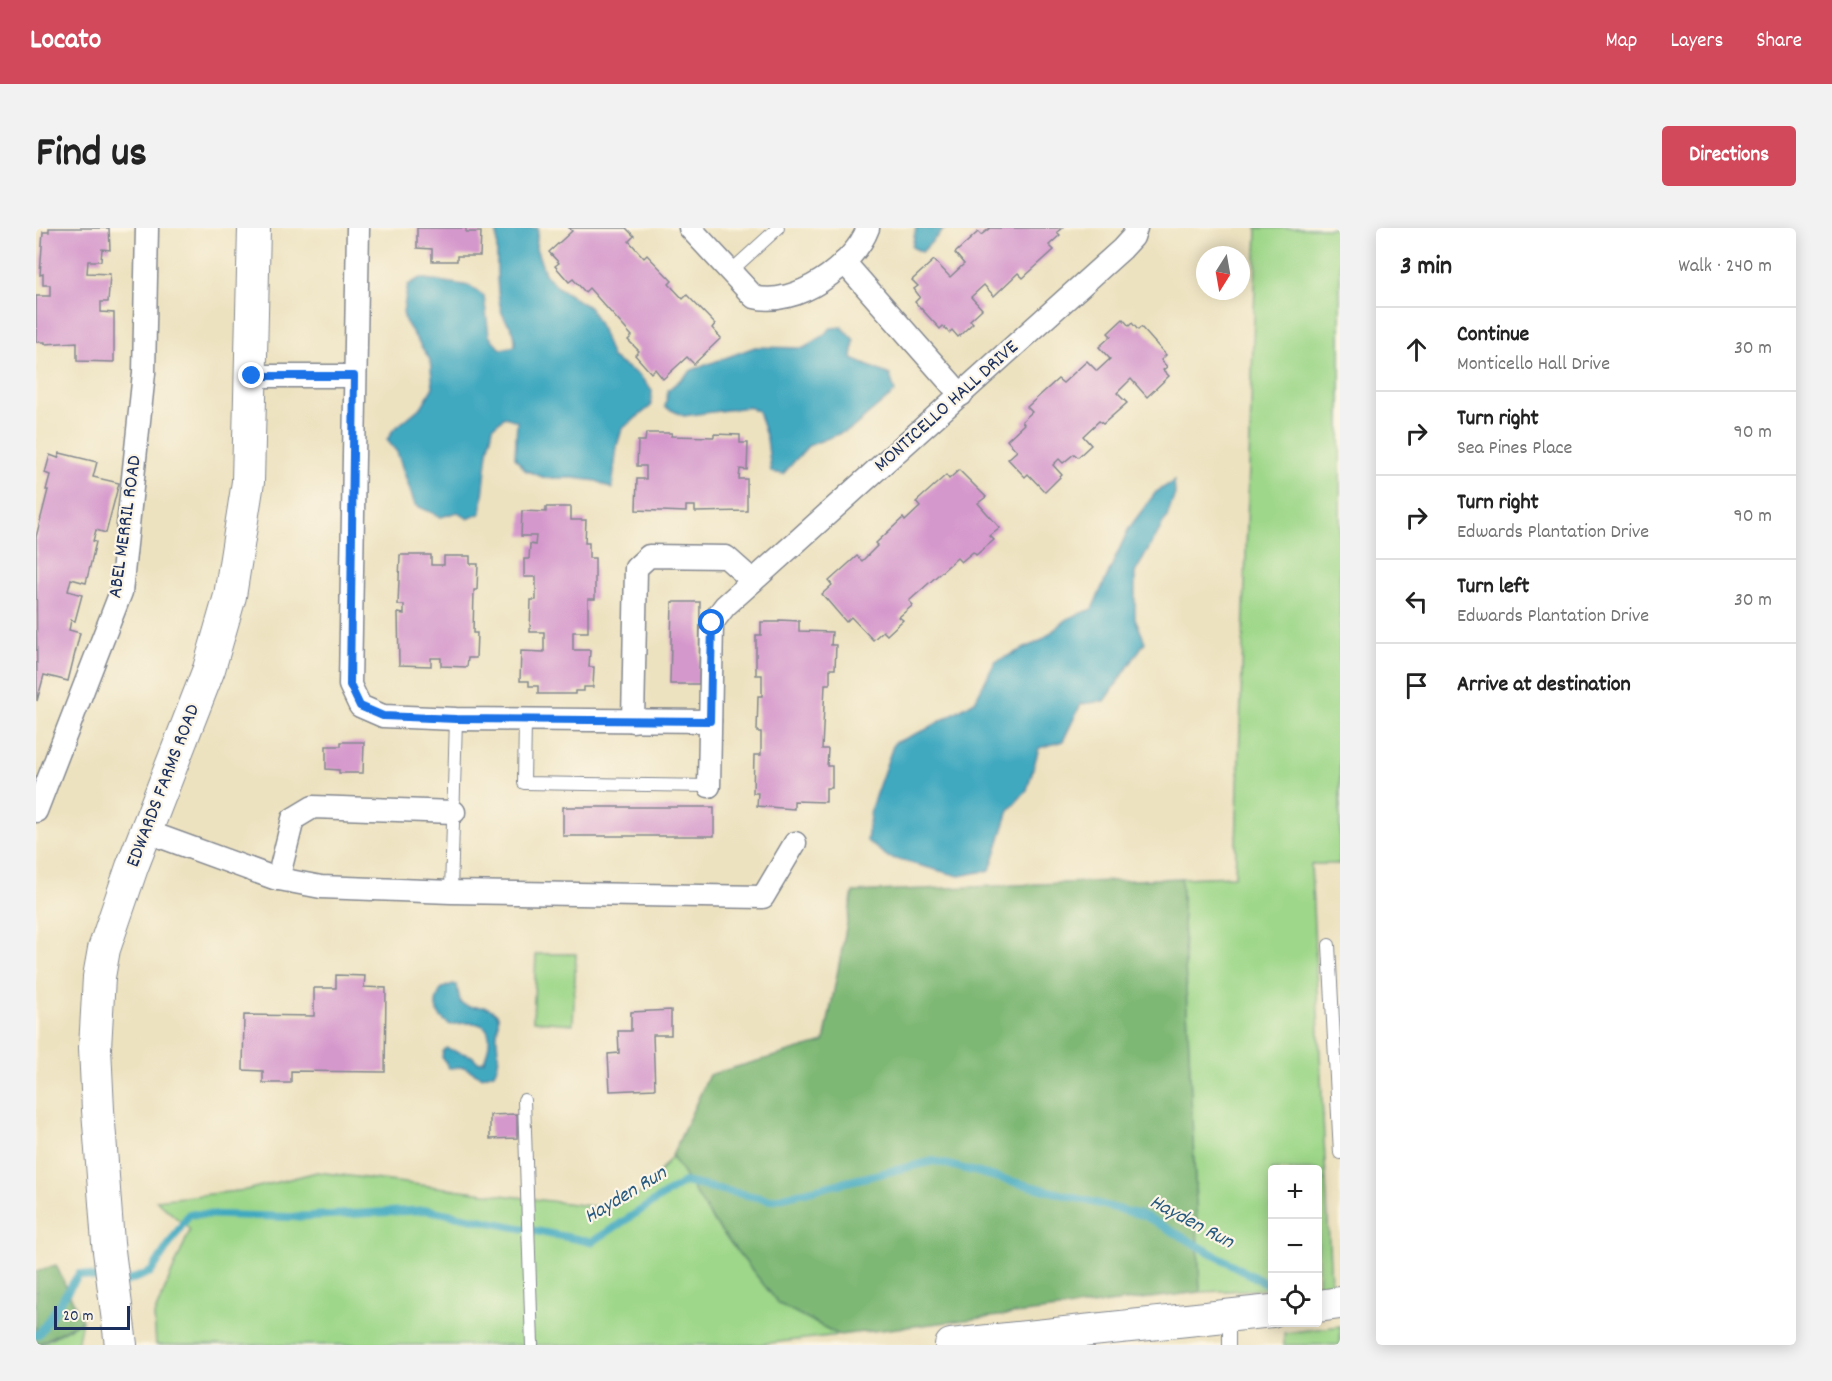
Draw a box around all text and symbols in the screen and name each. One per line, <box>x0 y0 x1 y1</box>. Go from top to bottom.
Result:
text: Locato <box>30 22 101 62</box>
text: Map <box>1606 27 1637 57</box>
text: Layers <box>1670 27 1723 57</box>
text: Share <box>1756 27 1802 57</box>
text: Find us <box>36 126 147 186</box>
button: Directions <box>1662 126 1796 186</box>
north arrow <box>1196 246 1250 300</box>
text: 3 min <box>1400 249 1452 286</box>
text: Walk · 240 m <box>1678 253 1772 281</box>
text: Continue <box>1457 320 1529 351</box>
icon: ahead <box>1400 333 1433 366</box>
street label: MONTICELLO HALL DRIVE <box>869 334 1025 480</box>
text: 30 m <box>1734 335 1772 363</box>
text: Monticello Hall Drive <box>1457 351 1610 379</box>
route end <box>238 362 264 388</box>
text: Turn right <box>1457 404 1539 435</box>
icon: right <box>1400 417 1433 450</box>
text: 90 m <box>1734 419 1772 447</box>
text: Sea Pines Place <box>1457 435 1572 463</box>
street label: ABEL MERRIL ROAD <box>102 454 150 600</box>
text: Turn right <box>1457 488 1539 519</box>
icon: right <box>1400 501 1433 534</box>
text: 90 m <box>1734 503 1772 531</box>
text: Edwards Plantation Drive <box>1457 519 1649 547</box>
text: Turn left <box>1457 572 1529 603</box>
icon: left <box>1400 585 1433 618</box>
text: 30 m <box>1734 587 1772 615</box>
text: Edwards Plantation Drive <box>1457 603 1649 631</box>
route start <box>698 609 724 635</box>
icon: arrive <box>1400 669 1433 702</box>
text: Arrive at destination <box>1457 670 1631 701</box>
street label: EDWARDS FARMS ROAD <box>120 700 208 872</box>
water label: Hayden Run <box>579 1159 674 1232</box>
map controls <box>1268 1165 1322 1327</box>
button: + <box>1268 1165 1322 1219</box>
water label: Hayden Run <box>1143 1188 1240 1258</box>
button: − <box>1268 1219 1322 1273</box>
button: locate <box>1268 1273 1322 1327</box>
scale bar <box>54 1303 130 1330</box>
text: 20 m <box>63 1305 93 1328</box>

